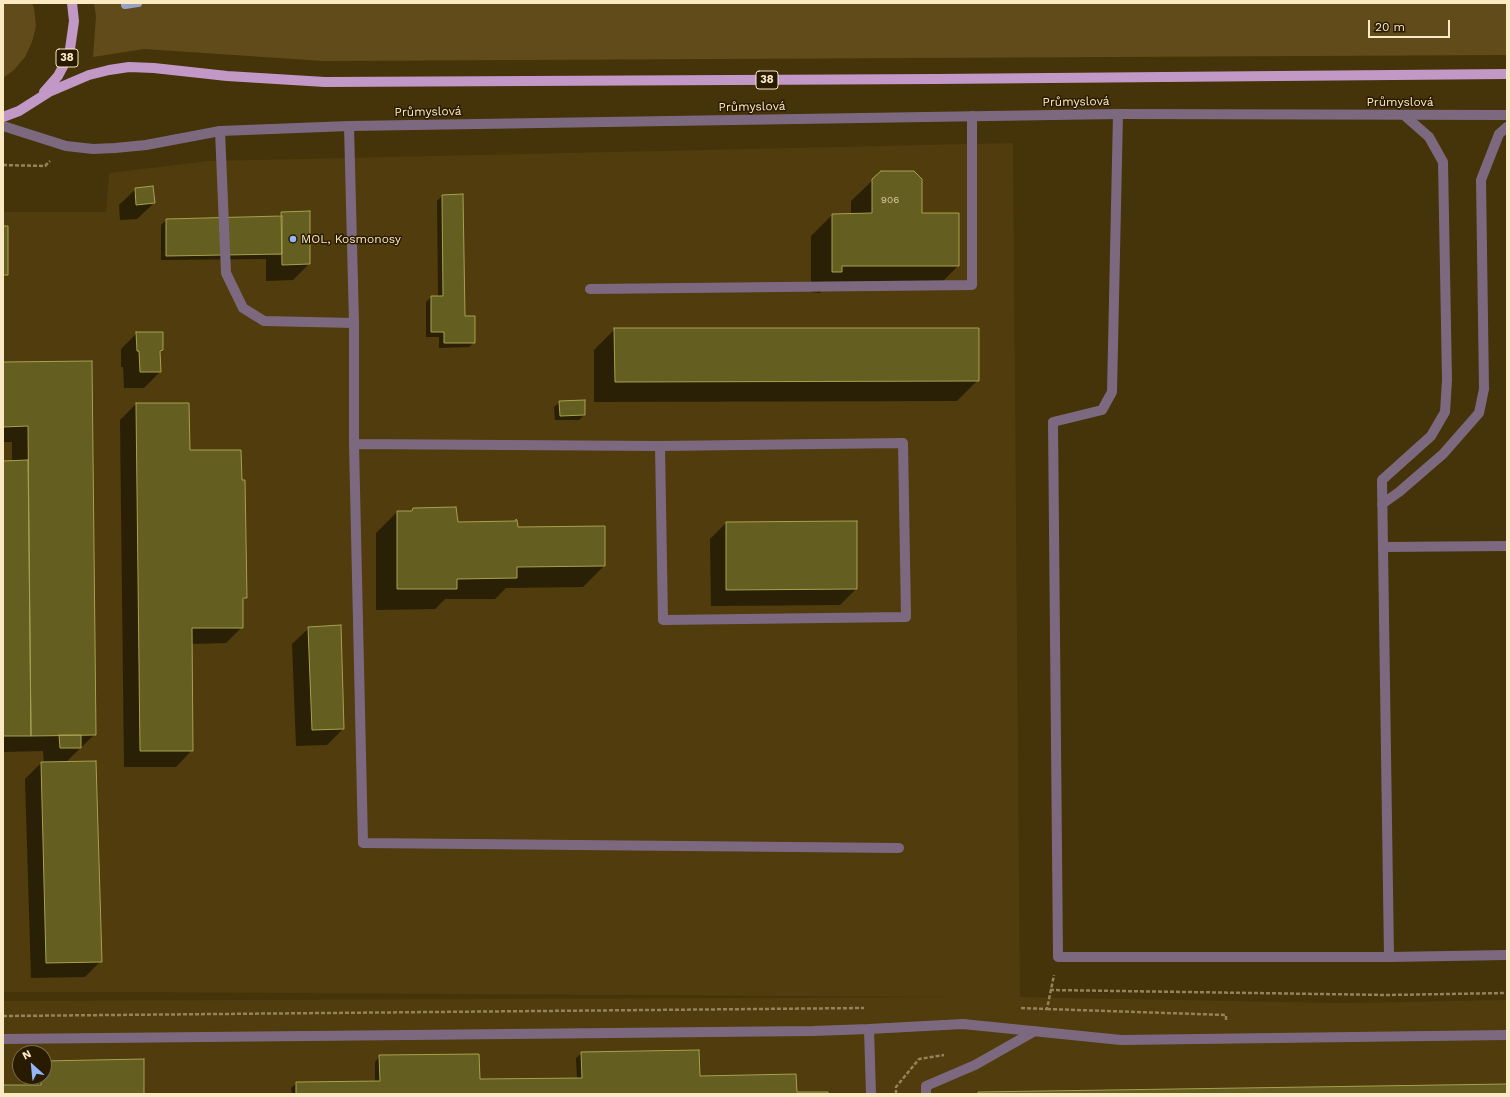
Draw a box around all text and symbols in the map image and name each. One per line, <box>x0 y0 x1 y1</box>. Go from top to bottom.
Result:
scale bar <box>1370 12 1452 38</box>
text: 20 m <box>1375 20 1405 34</box>
road number: 38 <box>56 49 78 67</box>
road number: 38 <box>756 71 778 89</box>
street label: Průmyslová <box>1042 94 1110 110</box>
street label: Průmyslová <box>1367 95 1433 109</box>
street label: Průmyslová <box>718 99 786 115</box>
street label: Průmyslová <box>394 104 462 120</box>
house number: 906 <box>881 194 899 206</box>
place label: MOL, Kosmonosy <box>301 232 401 246</box>
marker: MOL, Kosmonosy <box>288 234 298 244</box>
north arrow <box>12 1045 52 1085</box>
text: N <box>20 1047 33 1062</box>

